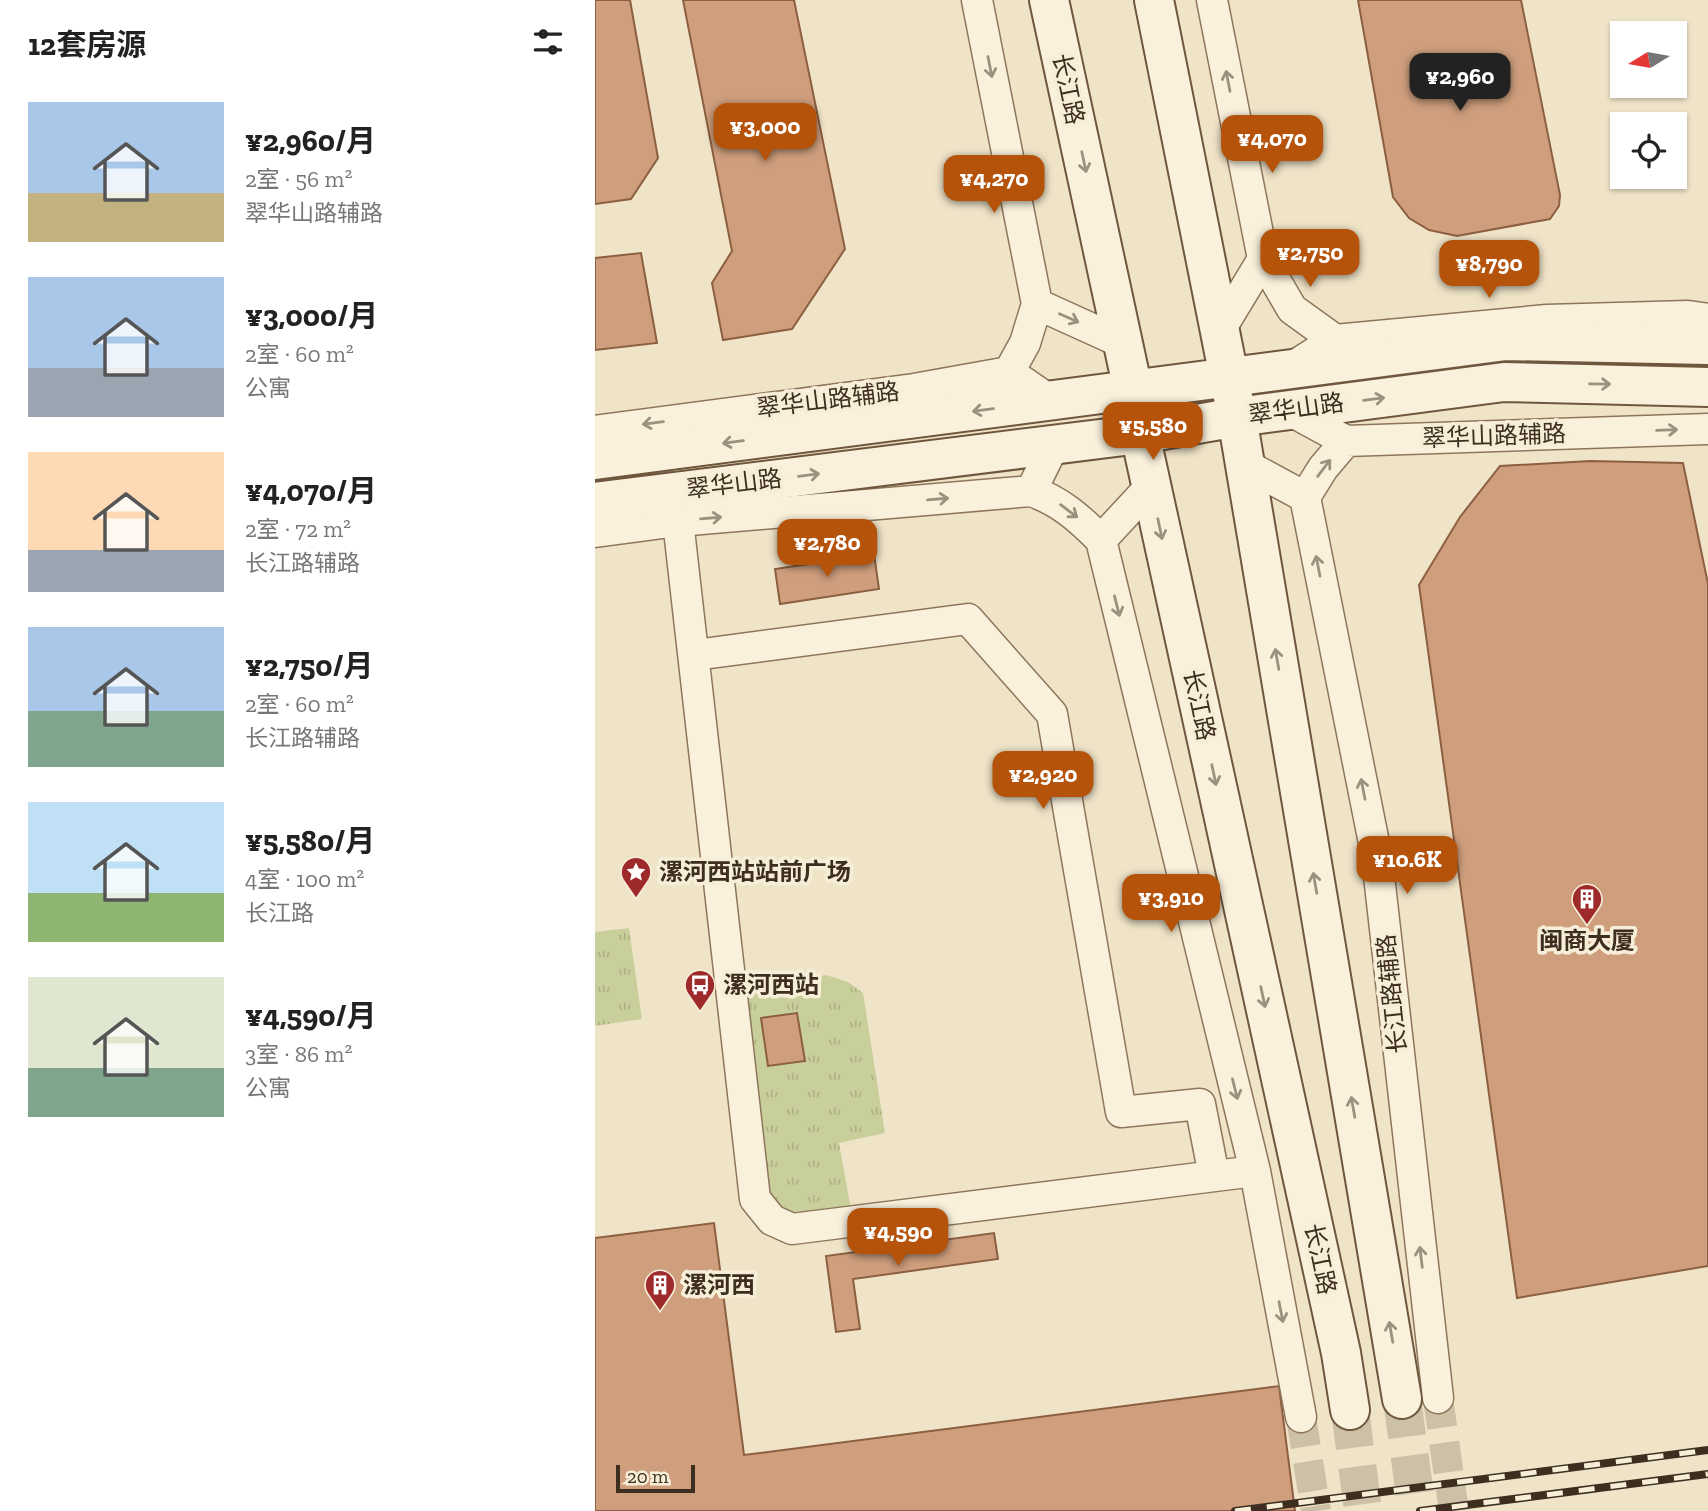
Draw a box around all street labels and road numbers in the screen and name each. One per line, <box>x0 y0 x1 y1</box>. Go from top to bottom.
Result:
street label: 长江路 <box>1047 51 1090 127</box>
street label: 翠华山路辅路 <box>755 376 901 423</box>
street label: 翠华山路 <box>1246 387 1345 430</box>
street label: 翠华山路辅路 <box>1422 418 1566 453</box>
street label: 翠华山路 <box>685 463 783 504</box>
street label: 长江路 <box>1178 667 1221 743</box>
street label: 长江路辅路 <box>1371 933 1412 1055</box>
street label: 长江路 <box>1299 1221 1342 1297</box>

